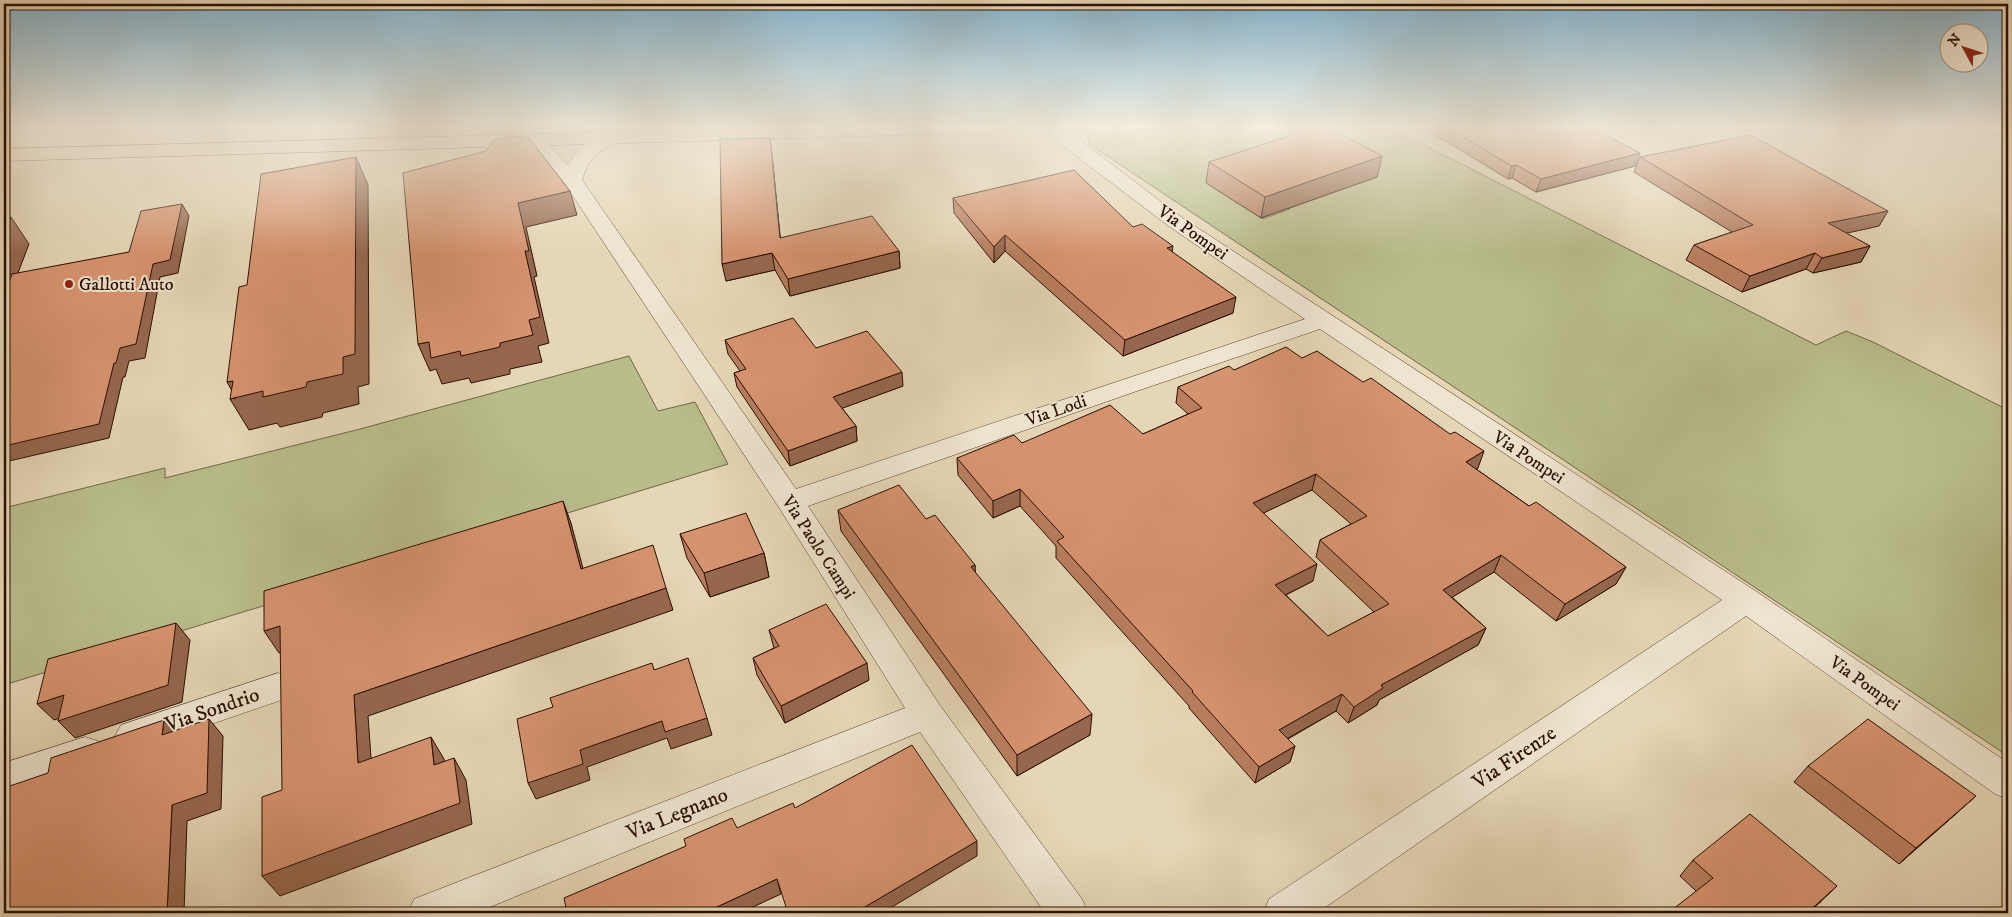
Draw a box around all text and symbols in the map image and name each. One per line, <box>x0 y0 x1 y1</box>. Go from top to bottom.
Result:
north arrow <box>1940 22 1990 72</box>
text: N <box>1944 30 1966 50</box>
street label: Via Pompei <box>1152 200 1232 265</box>
place label: Gallotti Auto <box>79 274 174 296</box>
marker: Gallotti Auto <box>63 278 75 290</box>
street label: Via Lodi <box>1022 390 1090 432</box>
street label: Via Pompei <box>1488 426 1568 489</box>
street label: Via Paolo Campi <box>776 491 860 603</box>
street label: Via Pompei <box>1824 651 1904 716</box>
street label: Via Sondrio <box>161 682 263 739</box>
street label: Via Firenze <box>1467 720 1562 796</box>
street label: Via Legnano <box>622 782 732 846</box>

